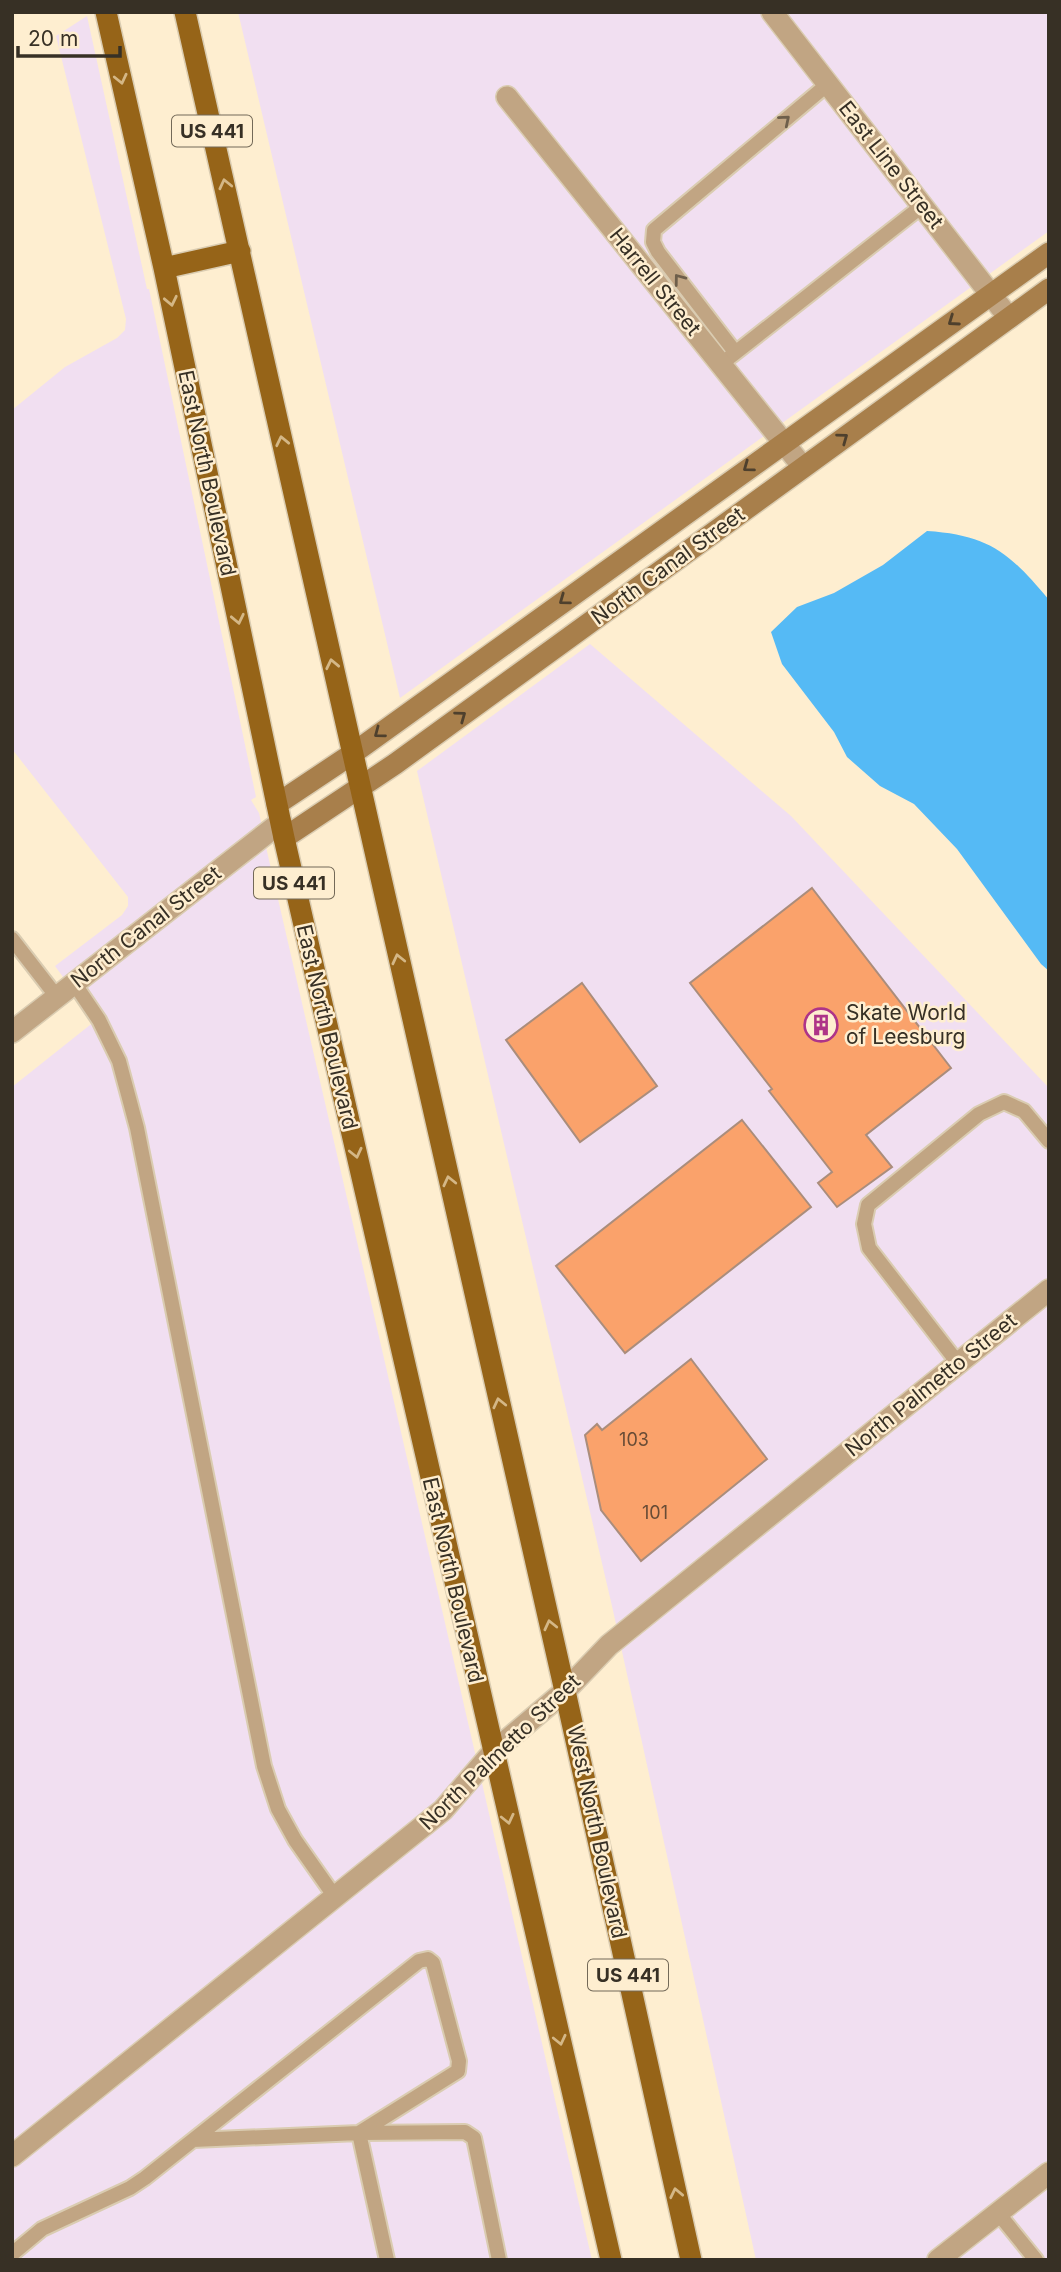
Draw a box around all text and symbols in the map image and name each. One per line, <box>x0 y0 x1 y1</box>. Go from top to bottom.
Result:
scale bar <box>18 14 119 58</box>
text: 20 m <box>28 26 78 51</box>
one-way arrow <box>113 73 128 85</box>
street label: East Line Street <box>834 96 949 234</box>
road number: US 441 <box>172 116 252 146</box>
one-way arrow <box>777 116 790 128</box>
one-way arrow <box>218 178 233 190</box>
street label: Harrell Street <box>605 223 706 340</box>
one-way arrow <box>674 274 687 287</box>
one-way arrow <box>162 295 177 307</box>
one-way arrow <box>949 313 961 325</box>
street label: East North Boulevard <box>173 368 242 578</box>
one-way arrow <box>836 434 848 446</box>
one-way arrow <box>276 436 291 448</box>
one-way arrow <box>743 459 756 471</box>
street label: North Canal Street <box>586 502 749 630</box>
one-way arrow <box>559 592 572 604</box>
one-way arrow <box>229 613 244 625</box>
one-way arrow <box>325 658 340 670</box>
one-way arrow <box>453 711 466 724</box>
one-way arrow <box>374 725 387 738</box>
street label: North Canal Street <box>66 860 226 993</box>
road number: US 441 <box>254 868 334 898</box>
street label: East North Boulevard <box>292 922 363 1132</box>
one-way arrow <box>392 953 406 965</box>
place label: Skate World of Leesburg <box>846 1000 966 1049</box>
building icon: Skate World of Leesburg <box>802 1006 840 1044</box>
one-way arrow <box>348 1146 362 1158</box>
one-way arrow <box>443 1175 457 1187</box>
street label: North Palmetto Street <box>840 1308 1022 1462</box>
one-way arrow <box>493 1397 508 1409</box>
house number: 103 <box>619 1429 649 1450</box>
street label: East North Boulevard <box>418 1475 489 1685</box>
house number: 101 <box>642 1502 668 1523</box>
one-way arrow <box>544 1619 558 1631</box>
street label: North Palmetto Street <box>414 1668 585 1835</box>
street label: West North Boulevard <box>563 1723 632 1941</box>
one-way arrow <box>500 1813 515 1825</box>
road number: US 441 <box>588 1960 668 1991</box>
one-way arrow <box>552 2034 566 2046</box>
one-way arrow <box>670 2187 685 2199</box>

